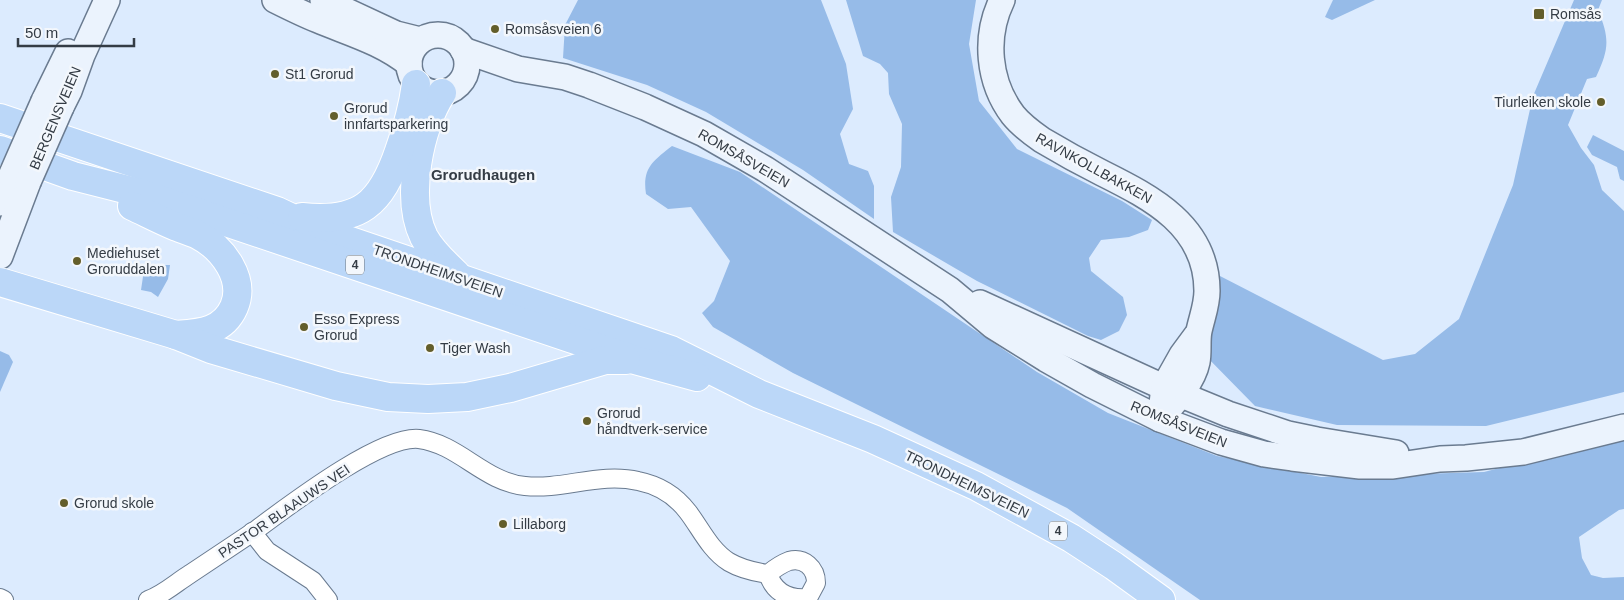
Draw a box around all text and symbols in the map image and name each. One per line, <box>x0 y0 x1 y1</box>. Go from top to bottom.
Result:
place label: Romsås <box>1550 6 1601 22</box>
marker: Romsås <box>1532 7 1546 21</box>
scale bar <box>18 15 134 47</box>
place label: Romsåsveien 6 <box>505 21 602 37</box>
marker: Romsåsveien 6 <box>489 23 501 35</box>
text: 50 m <box>25 24 58 41</box>
street label: BERGENSVEIEN <box>26 64 84 172</box>
place label: St1 Grorud <box>285 66 353 82</box>
marker: St1 Grorud <box>269 68 281 80</box>
place label: Tiurleiken skole <box>1494 94 1591 110</box>
marker: Tiurleiken skole <box>1595 96 1607 108</box>
place label: Grorud innfartsparkering <box>344 100 448 132</box>
marker: Grorud innfartsparkering <box>328 110 340 122</box>
street label: ROMSÅSVEIEN <box>696 125 792 191</box>
street label: RAVNKOLLBAKKEN <box>1033 129 1155 207</box>
district label: Grorudhaugen <box>431 166 535 183</box>
street label: TRONDHEIMSVEIEN <box>371 241 505 301</box>
place label: Mediehuset Groruddalen <box>87 245 165 277</box>
marker: Mediehuset Groruddalen <box>71 255 83 267</box>
road number: 4 <box>346 256 364 274</box>
place label: Esso Express Grorud <box>314 311 400 343</box>
marker: Esso Express Grorud <box>298 321 310 333</box>
place label: Tiger Wash <box>440 340 511 356</box>
marker: Tiger Wash <box>424 342 436 354</box>
street label: ROMSÅSVEIEN <box>1128 397 1230 451</box>
place label: Grorud håndtverk-service <box>597 405 708 437</box>
marker: Grorud håndtverk-service <box>581 415 593 427</box>
street label: TRONDHEIMSVEIEN <box>902 447 1032 521</box>
street label: PASTOR BLAAUWS VEI <box>215 461 353 561</box>
place label: Grorud skole <box>74 495 154 511</box>
marker: Grorud skole <box>58 497 70 509</box>
place label: Lillaborg <box>513 516 566 532</box>
marker: Lillaborg <box>497 518 509 530</box>
road number: 4 <box>1049 522 1067 540</box>

